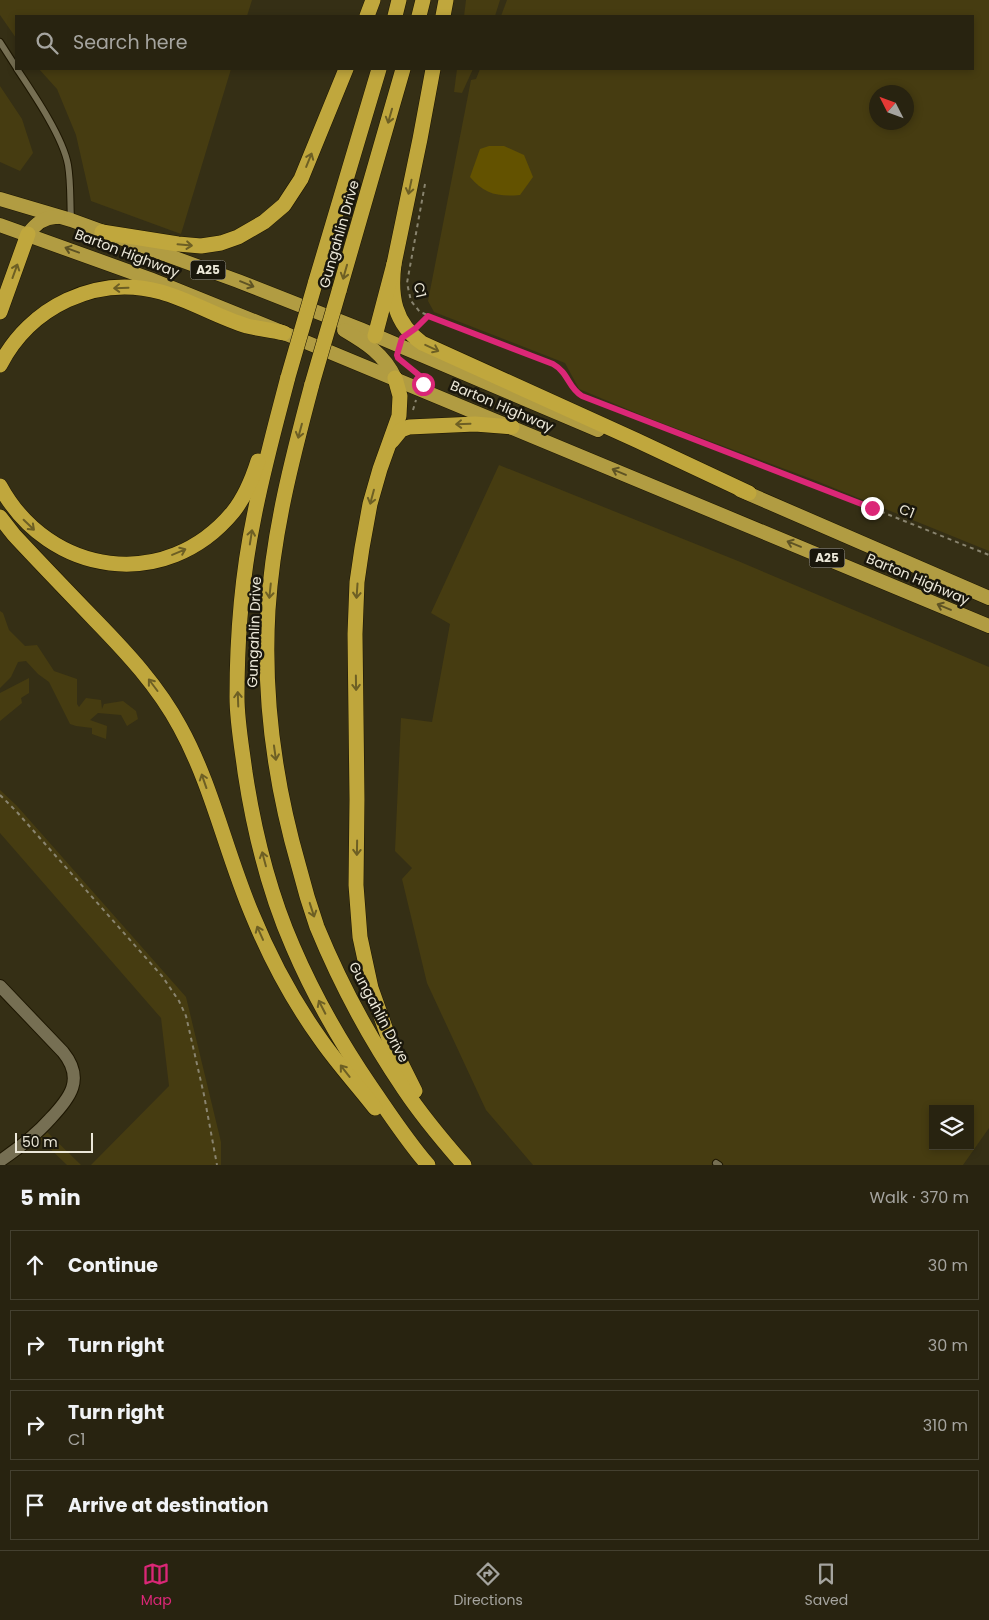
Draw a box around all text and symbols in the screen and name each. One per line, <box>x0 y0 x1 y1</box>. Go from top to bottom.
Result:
search box <box>15 15 974 70</box>
icon: search <box>33 29 61 57</box>
text: Search here <box>73 29 187 56</box>
north arrow <box>869 85 914 130</box>
one-way arrow <box>384 107 394 123</box>
one-way arrow <box>305 153 315 168</box>
street label: Gungahlin Drive <box>314 177 364 290</box>
one-way arrow <box>405 178 414 194</box>
street label: Barton Highway <box>72 224 182 282</box>
one-way arrow <box>177 240 193 250</box>
one-way arrow <box>65 245 80 254</box>
road number: A25 <box>190 260 226 280</box>
one-way arrow <box>11 263 20 279</box>
one-way arrow <box>339 263 349 279</box>
one-way arrow <box>239 280 254 290</box>
street label: C1 <box>409 280 431 300</box>
one-way arrow <box>113 283 129 292</box>
one-way arrow <box>424 344 439 354</box>
route start <box>412 373 435 396</box>
street label: Barton Highway <box>447 375 557 437</box>
one-way arrow <box>455 420 471 429</box>
one-way arrow <box>295 423 304 439</box>
one-way arrow <box>612 467 627 477</box>
one-way arrow <box>367 489 376 505</box>
route end <box>861 497 884 520</box>
street label: C1 <box>896 499 918 523</box>
one-way arrow <box>22 519 35 531</box>
one-way arrow <box>246 530 256 546</box>
one-way arrow <box>787 539 802 549</box>
one-way arrow <box>171 547 186 557</box>
road number: A25 <box>810 548 844 568</box>
street label: Barton Highway <box>863 548 973 610</box>
street label: Gungahlin Drive <box>242 576 266 688</box>
one-way arrow <box>265 582 275 598</box>
one-way arrow <box>352 582 361 598</box>
one-way arrow <box>937 602 952 612</box>
one-way arrow <box>351 674 361 690</box>
one-way arrow <box>147 679 158 692</box>
one-way arrow <box>233 691 242 707</box>
one-way arrow <box>270 744 280 760</box>
one-way arrow <box>199 774 208 789</box>
one-way arrow <box>352 839 362 855</box>
one-way arrow <box>258 852 268 868</box>
one-way arrow <box>308 902 317 918</box>
one-way arrow <box>255 926 265 941</box>
street label: Gungahlin Drive <box>344 958 414 1066</box>
one-way arrow <box>317 1000 326 1015</box>
one-way arrow <box>339 1065 350 1078</box>
map controls <box>929 1105 974 1150</box>
button: layers <box>929 1105 974 1150</box>
scale bar <box>15 1130 92 1153</box>
text: 50 m <box>22 1132 58 1152</box>
text: 5 min <box>20 1183 81 1212</box>
text: Walk · 370 m <box>869 1186 969 1209</box>
icon: ahead <box>21 1251 49 1279</box>
text: Continue <box>68 1252 158 1279</box>
text: 30 m <box>928 1254 968 1277</box>
icon: right <box>21 1331 49 1359</box>
text: Turn right <box>68 1332 164 1359</box>
text: 30 m <box>928 1334 968 1357</box>
text: Turn right <box>68 1399 164 1426</box>
icon: right <box>21 1411 49 1439</box>
text: 310 m <box>923 1414 968 1437</box>
text: C1 <box>68 1428 85 1451</box>
icon: arrive <box>21 1491 49 1519</box>
text: Arrive at destination <box>68 1492 269 1519</box>
tab: Map <box>141 1560 172 1611</box>
tab: Directions <box>453 1560 523 1611</box>
tab: Saved <box>804 1560 848 1611</box>

